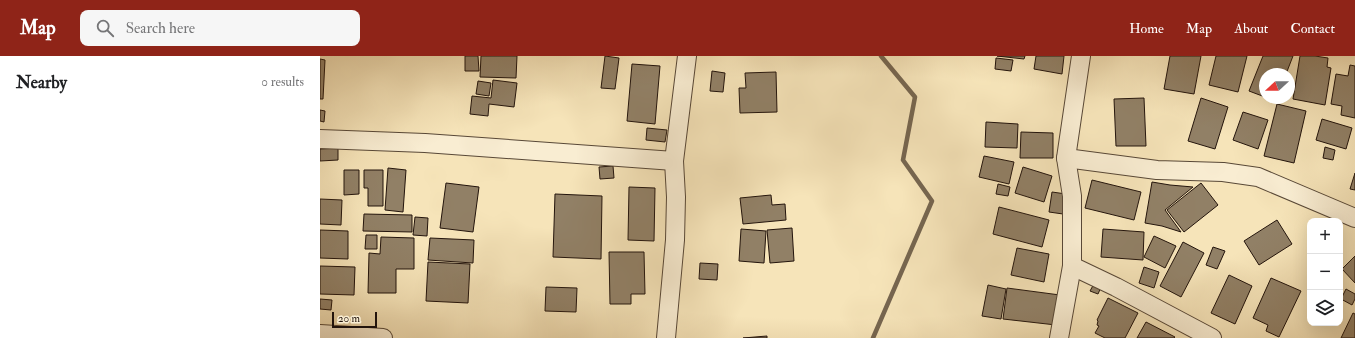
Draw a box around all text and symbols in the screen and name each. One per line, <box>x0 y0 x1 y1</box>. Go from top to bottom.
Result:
search box <box>80 10 360 46</box>
text: Map <box>20 16 56 40</box>
icon: search <box>94 17 116 39</box>
text: Search here <box>126 19 195 38</box>
text: Home <box>1129 20 1164 37</box>
text: Map <box>1186 20 1212 37</box>
text: About <box>1234 20 1268 37</box>
text: Contact <box>1290 20 1335 37</box>
north arrow <box>1259 68 1295 104</box>
text: Nearby <box>16 72 67 93</box>
text: 0 results <box>261 74 304 90</box>
map controls <box>1307 218 1343 326</box>
button: + <box>1307 218 1343 254</box>
button: − <box>1307 254 1343 290</box>
button: layers <box>1307 290 1343 326</box>
scale bar <box>332 310 377 329</box>
text: 20 m <box>338 312 360 325</box>

